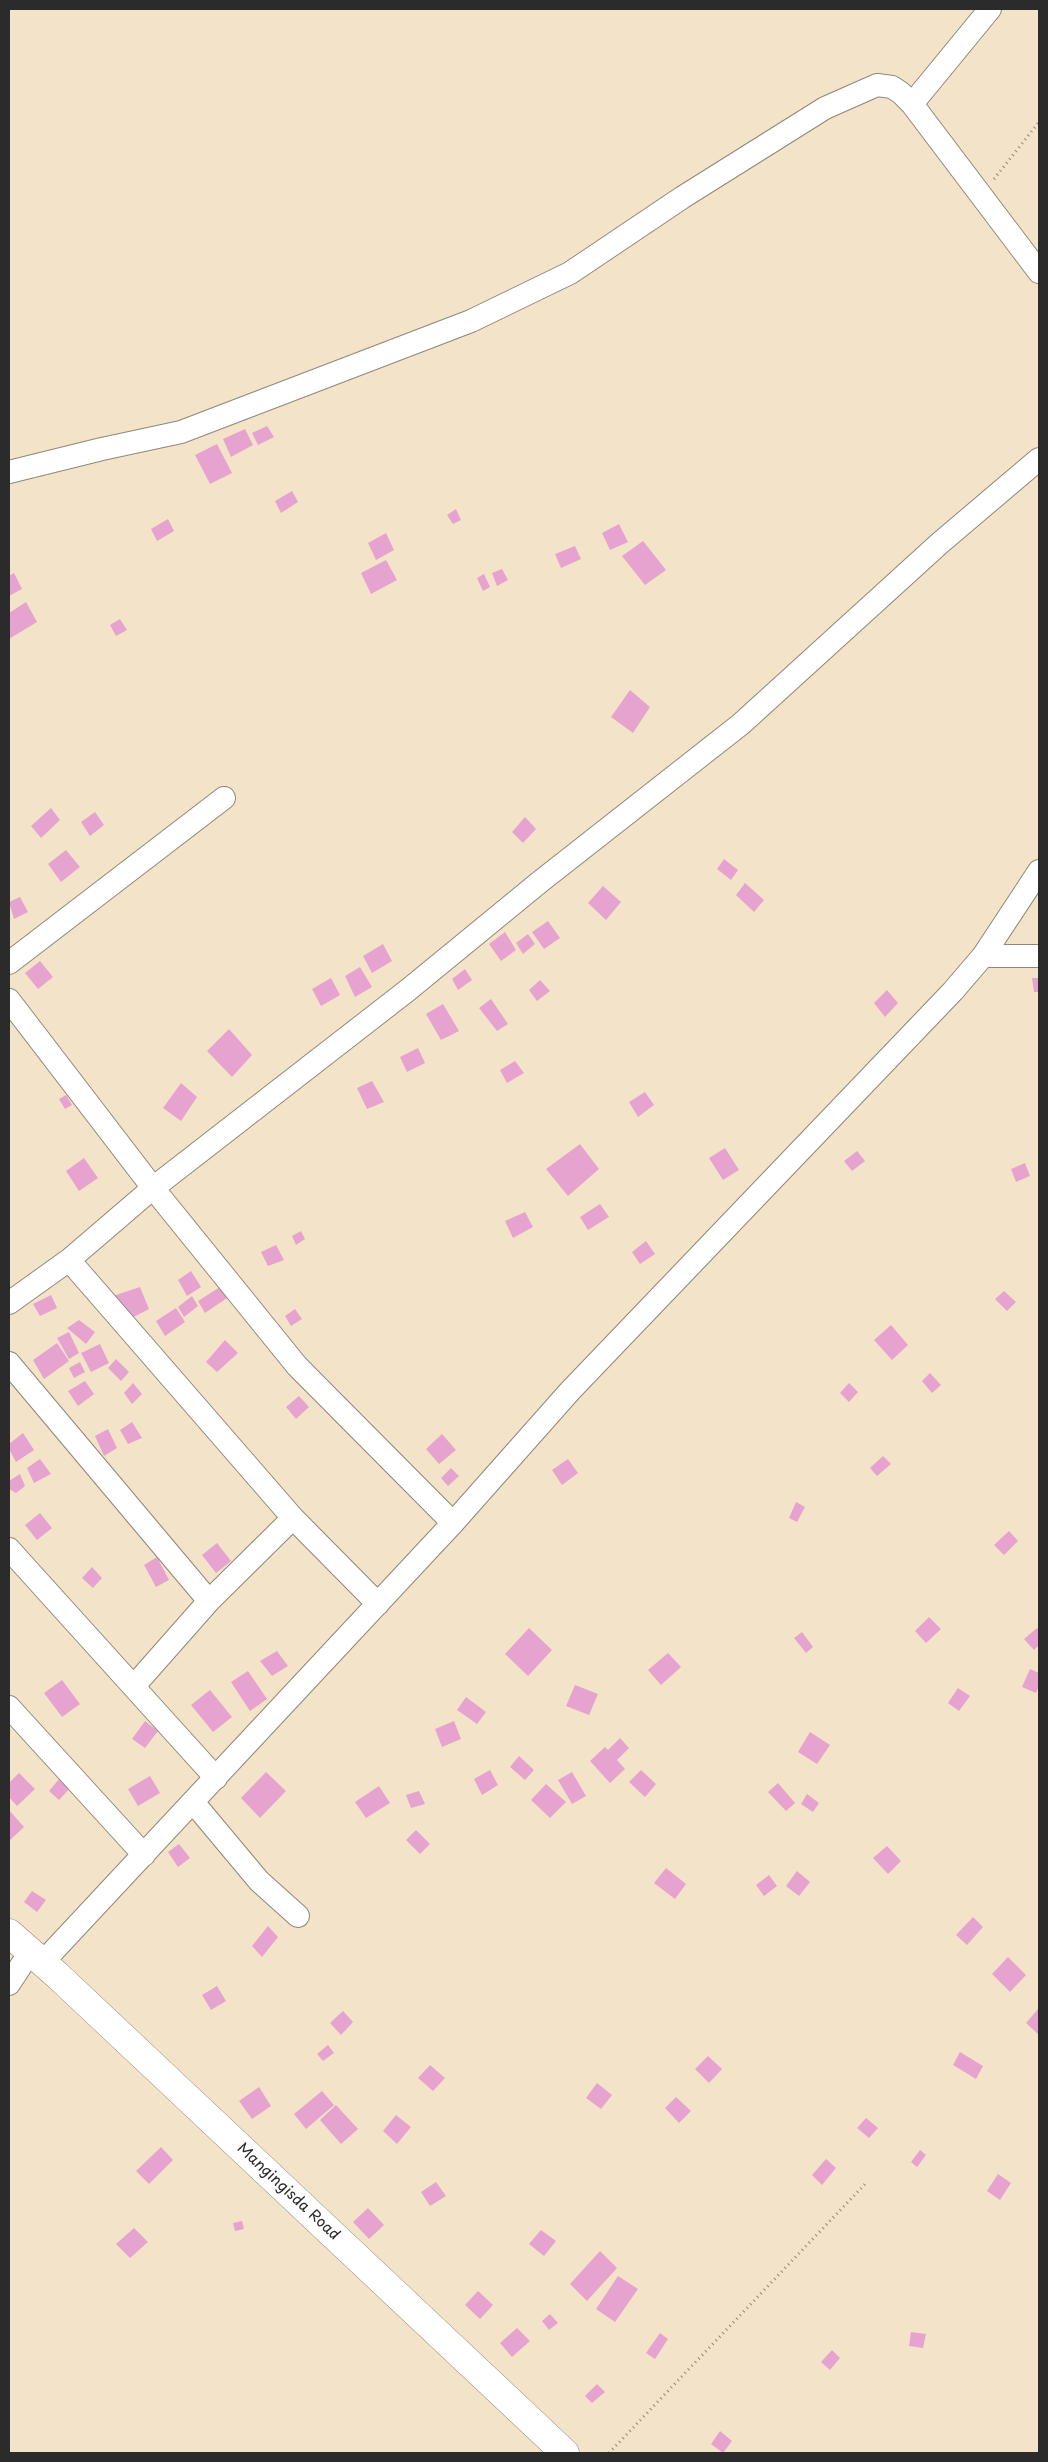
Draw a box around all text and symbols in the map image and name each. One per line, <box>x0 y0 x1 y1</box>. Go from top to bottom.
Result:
street label: Mangingisda Road <box>233 2140 343 2244</box>

